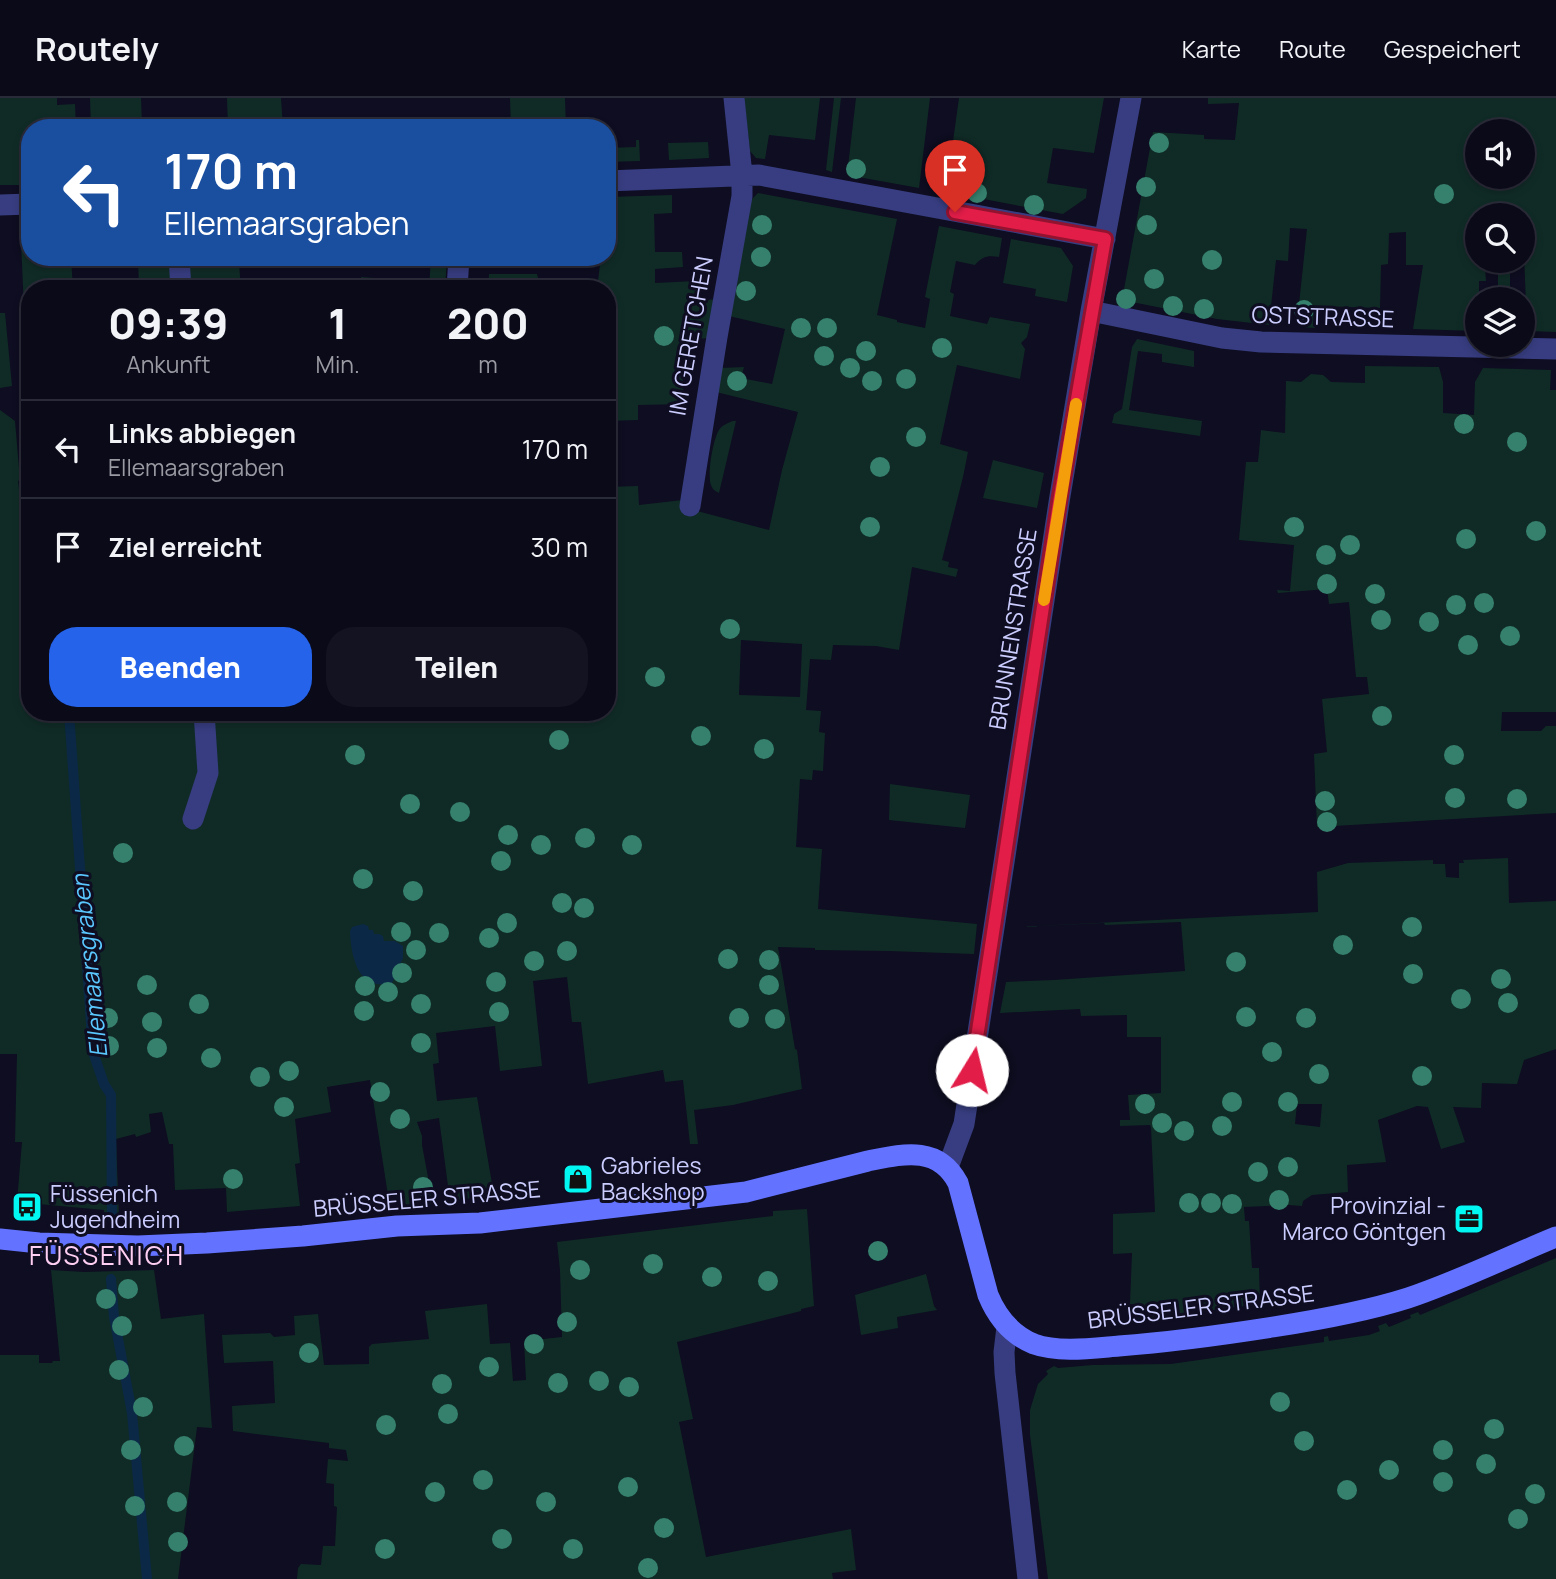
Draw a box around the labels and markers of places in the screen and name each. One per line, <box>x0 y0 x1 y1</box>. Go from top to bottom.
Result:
pin <box>925 140 985 212</box>
place label: Gabrieles Backshop <box>601 1149 705 1207</box>
shop icon: Gabrieles Backshop <box>561 1162 595 1196</box>
place label: Füssenich Jugendheim <box>50 1177 180 1235</box>
place label: Provinzial - Marco Göntgen <box>1282 1189 1446 1247</box>
bus stop icon: Füssenich Jugendheim <box>10 1190 44 1224</box>
office icon: Provinzial - Marco Göntgen <box>1452 1202 1486 1236</box>

